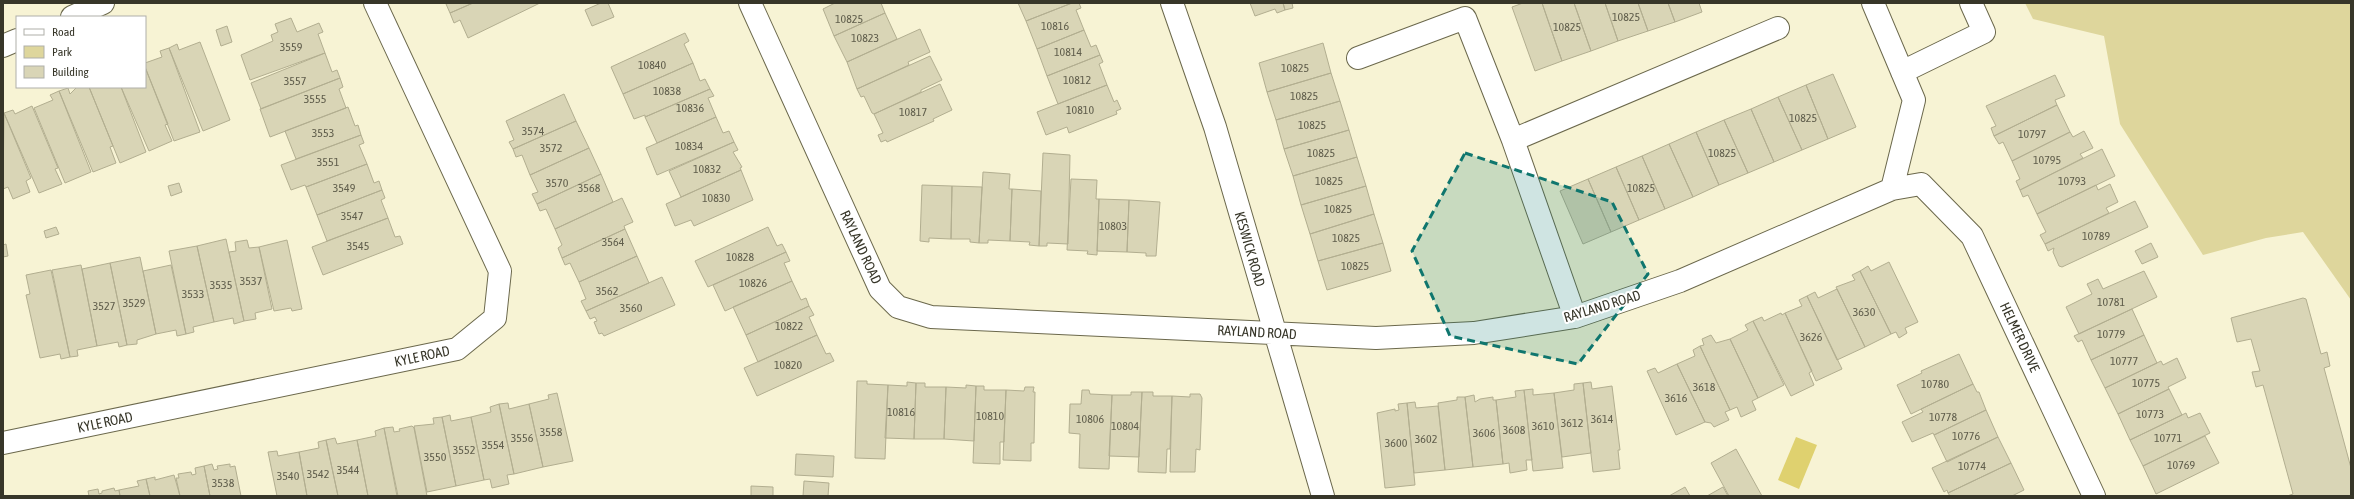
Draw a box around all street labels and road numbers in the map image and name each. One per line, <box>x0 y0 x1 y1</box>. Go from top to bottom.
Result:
street label: RAYLAND ROAD <box>837 208 885 287</box>
street label: KESWICK ROAD <box>1232 210 1268 288</box>
street label: RAYLAND ROAD <box>1562 287 1642 325</box>
street label: HELMER DRIVE <box>1997 300 2043 374</box>
street label: RAYLAND ROAD <box>1217 322 1297 342</box>
street label: KYLE ROAD <box>393 342 451 370</box>
street label: KYLE ROAD <box>76 408 134 436</box>

